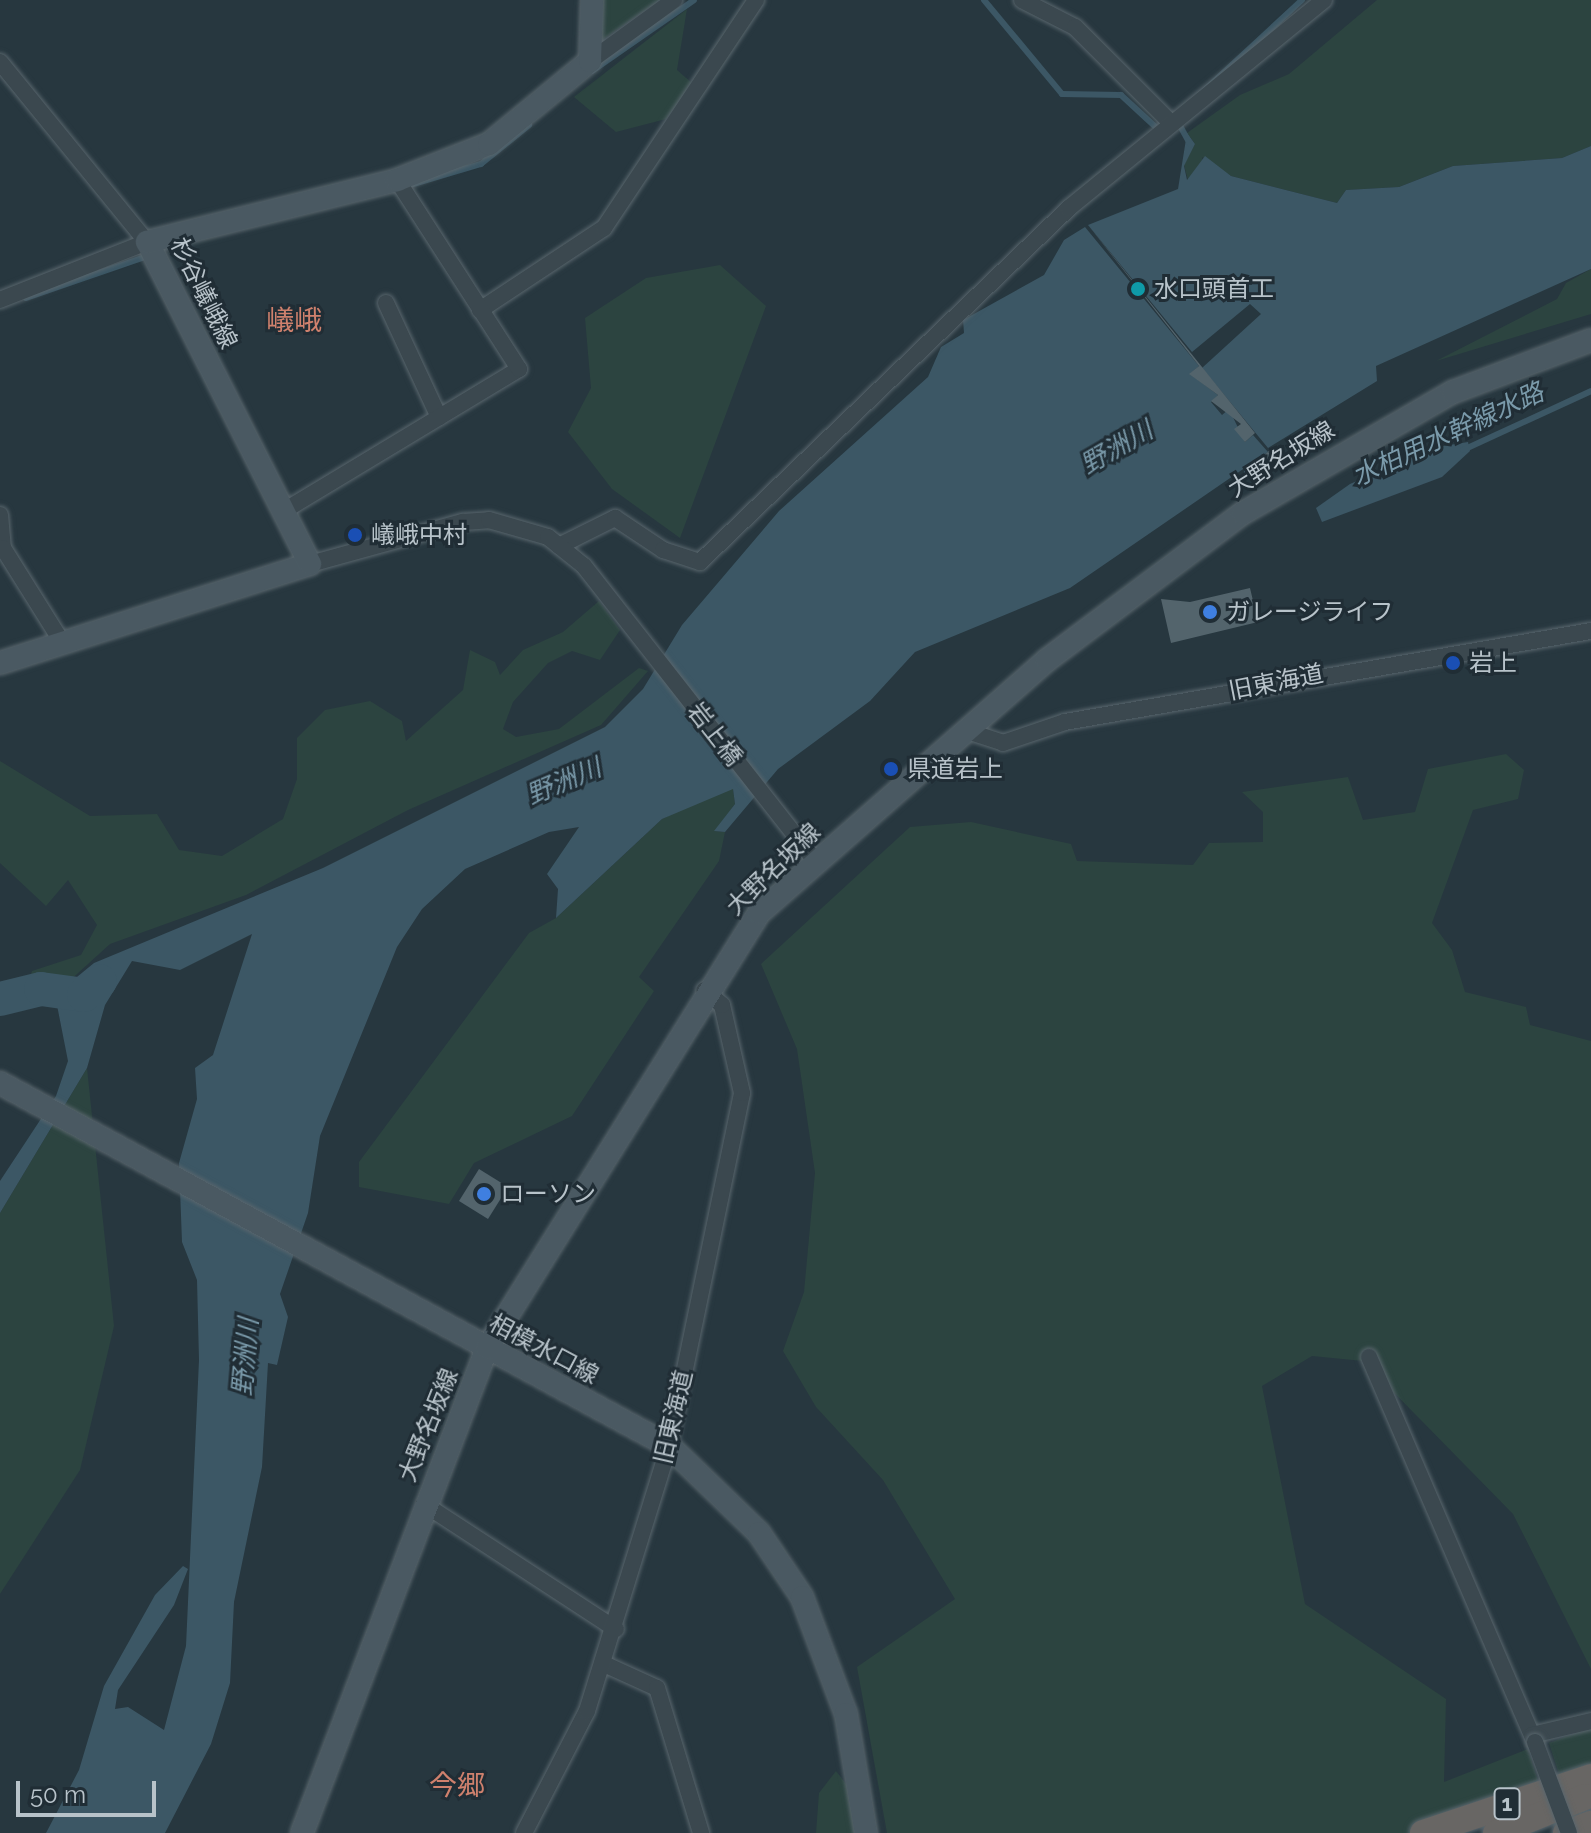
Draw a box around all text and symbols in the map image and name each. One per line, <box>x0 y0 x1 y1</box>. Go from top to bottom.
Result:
street label: 杉谷嶬峨線 <box>165 233 243 353</box>
place label: 水口頭首工 <box>1154 275 1274 303</box>
marker: 水口頭首工 <box>1129 280 1147 298</box>
district label: 嶬峨 <box>266 304 322 338</box>
water label: 水柏用水幹線水路 <box>1347 377 1549 493</box>
water label: 野洲川 <box>1075 415 1159 481</box>
street label: 大野名坂線 <box>1222 415 1340 503</box>
place label: 嶬峨中村 <box>371 521 467 549</box>
marker: 嶬峨中村 <box>346 526 364 544</box>
place label: ガレージライフ <box>1226 598 1394 626</box>
marker: ガレージライフ <box>1201 603 1219 621</box>
place label: 岩上 <box>1469 649 1517 677</box>
marker: 岩上 <box>1444 654 1462 672</box>
street label: 旧東海道 <box>1226 659 1326 705</box>
street label: 岩上橋 <box>681 697 749 771</box>
water label: 野洲川 <box>522 752 606 812</box>
place label: 県道岩上 <box>907 755 1003 783</box>
marker: 県道岩上 <box>882 760 900 778</box>
street label: 大野名坂線 <box>720 817 826 921</box>
place label: ローソン <box>500 1180 596 1208</box>
marker: ローソン <box>475 1185 493 1203</box>
street label: 相模水口線 <box>484 1308 604 1390</box>
water label: 野洲川 <box>227 1317 265 1397</box>
street label: 大野名坂線 <box>392 1364 464 1486</box>
street label: 旧東海道 <box>648 1367 698 1467</box>
scale bar <box>20 1765 160 1815</box>
district label: 今郷 <box>429 1769 485 1803</box>
text: 50 m <box>30 1780 86 1809</box>
road number: 1 <box>1493 1786 1521 1822</box>

